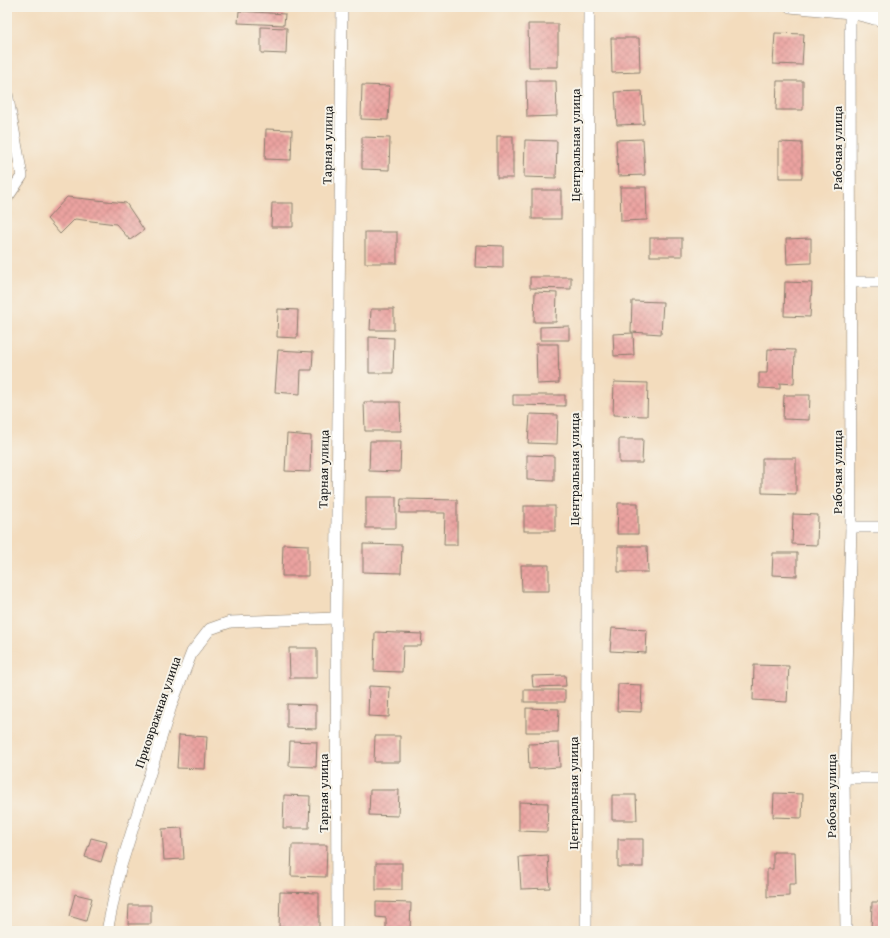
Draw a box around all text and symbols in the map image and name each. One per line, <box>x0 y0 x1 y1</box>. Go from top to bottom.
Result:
street label: Центральная улица <box>566 88 585 202</box>
street label: Тарная улица <box>317 105 338 185</box>
street label: Рабочая улица <box>828 105 847 190</box>
street label: Центральная улица <box>565 412 584 526</box>
street label: Тарная улица <box>313 429 334 509</box>
street label: Рабочая улица <box>828 429 847 514</box>
street label: Приовражная улица <box>129 653 186 771</box>
street label: Центральная улица <box>564 736 583 850</box>
street label: Тарная улица <box>314 753 333 832</box>
street label: Рабочая улица <box>822 753 841 838</box>

